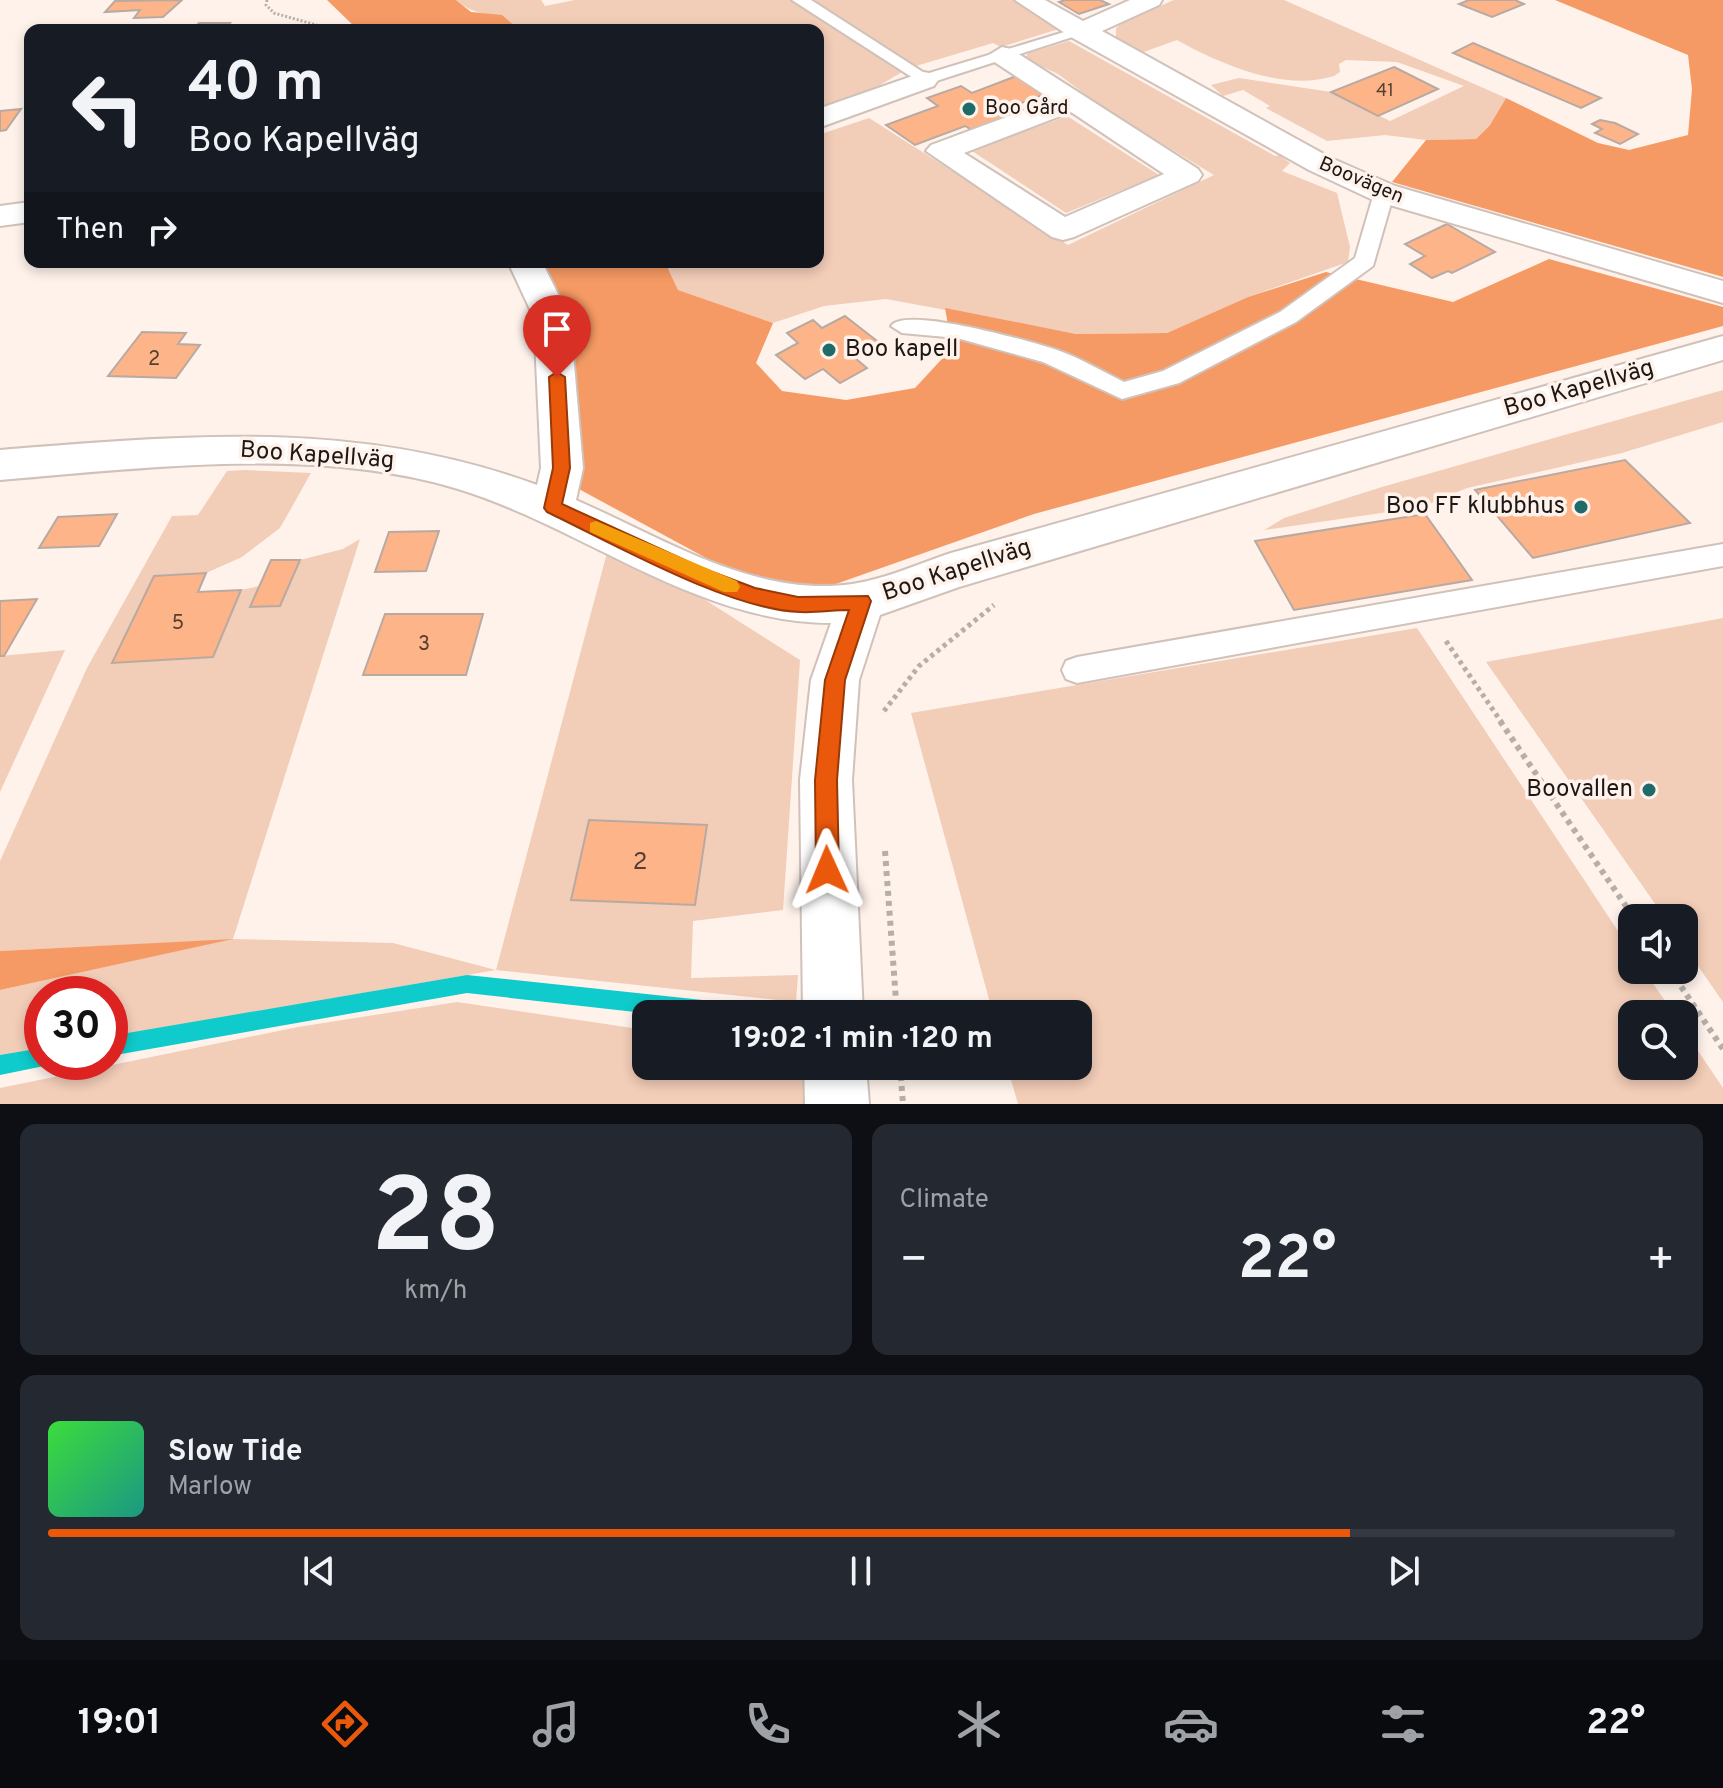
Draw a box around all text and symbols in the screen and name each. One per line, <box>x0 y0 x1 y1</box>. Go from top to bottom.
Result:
text: 40 m <box>188 50 324 120</box>
icon: left <box>56 56 160 160</box>
house number: 41 <box>1376 80 1394 103</box>
place label: Boo Gård <box>985 96 1068 122</box>
marker: Boo Gård <box>960 100 978 118</box>
text: Boo Kapellväg <box>188 119 420 165</box>
street label: Boovägen <box>1315 152 1407 210</box>
icon: right <box>140 208 184 252</box>
text: Then <box>56 212 124 249</box>
pin <box>523 295 591 377</box>
icon: arrive <box>535 307 579 351</box>
place label: Boo kapell <box>845 335 958 365</box>
marker: Boo kapell <box>820 341 838 359</box>
house number: 2 <box>148 347 160 373</box>
street label: Boo Kapellväg <box>1501 353 1657 425</box>
street label: Boo Kapellväg <box>239 436 395 476</box>
place label: Boo FF klubbhus <box>1386 492 1565 522</box>
marker: Boo FF klubbhus <box>1572 498 1590 516</box>
street label: Boo Kapellväg <box>879 533 1035 609</box>
house number: 5 <box>172 611 184 637</box>
house number: 3 <box>418 632 430 658</box>
place label: Boovallen <box>1526 775 1633 805</box>
marker: Boovallen <box>1640 781 1658 799</box>
position arrow <box>785 828 869 912</box>
house number: 2 <box>633 848 647 878</box>
map controls <box>1618 904 1698 1080</box>
button: sound <box>1618 904 1698 984</box>
speed limit sign: 30 <box>24 976 128 1080</box>
button: search <box>1618 1000 1698 1080</box>
text: 19:02 · 1 min · 120 m <box>731 1021 993 1058</box>
text: 28 <box>371 1157 500 1289</box>
text: Climate <box>900 1184 989 1217</box>
text: 22° <box>1238 1224 1336 1300</box>
text: − <box>900 1234 928 1290</box>
text: + <box>1647 1234 1675 1290</box>
text: km/h <box>404 1275 467 1308</box>
text: Slow Tide <box>168 1434 302 1471</box>
text: Marlow <box>168 1471 252 1504</box>
icon: previous <box>297 1549 341 1593</box>
icon: pause <box>839 1549 883 1593</box>
icon: next <box>1382 1549 1426 1593</box>
icon: directions <box>317 1696 373 1752</box>
icon: music <box>528 1696 584 1752</box>
icon: phone <box>740 1696 796 1752</box>
icon: climate <box>951 1696 1007 1752</box>
icon: car <box>1163 1696 1219 1752</box>
icon: filters <box>1375 1696 1431 1752</box>
text: 19:01 <box>78 1701 161 1747</box>
text: 22° <box>1586 1701 1645 1747</box>

